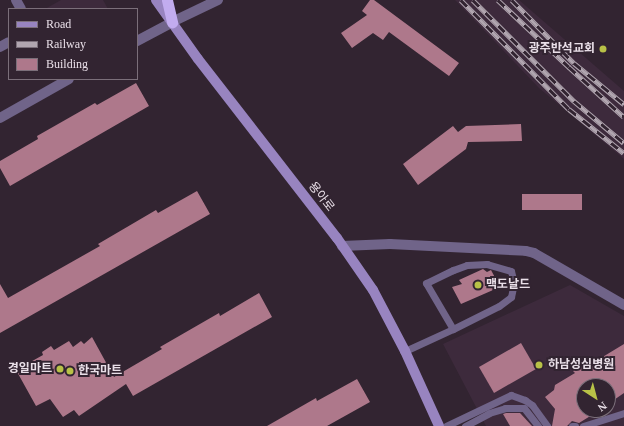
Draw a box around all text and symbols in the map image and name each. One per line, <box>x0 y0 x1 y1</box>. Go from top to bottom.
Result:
legend <box>8 8 138 80</box>
text: Road <box>46 17 71 31</box>
text: Railway <box>46 37 86 51</box>
place label: 광주반석교회 <box>529 42 595 56</box>
marker: 광주반석교회 <box>598 44 608 54</box>
text: Building <box>46 57 88 71</box>
street label: 용아로 <box>305 180 337 214</box>
place label: 맥도날드 <box>486 278 530 292</box>
marker: 맥도날드 <box>473 280 483 290</box>
place label: 하남성심병원 <box>548 358 614 372</box>
marker: 하남성심병원 <box>533 359 545 371</box>
place label: 경일마트 <box>8 362 52 376</box>
marker: 경일마트 <box>55 364 65 374</box>
place label: 한국마트 <box>78 364 122 378</box>
marker: 한국마트 <box>65 366 75 376</box>
north arrow <box>576 378 616 418</box>
text: N <box>596 400 609 414</box>

